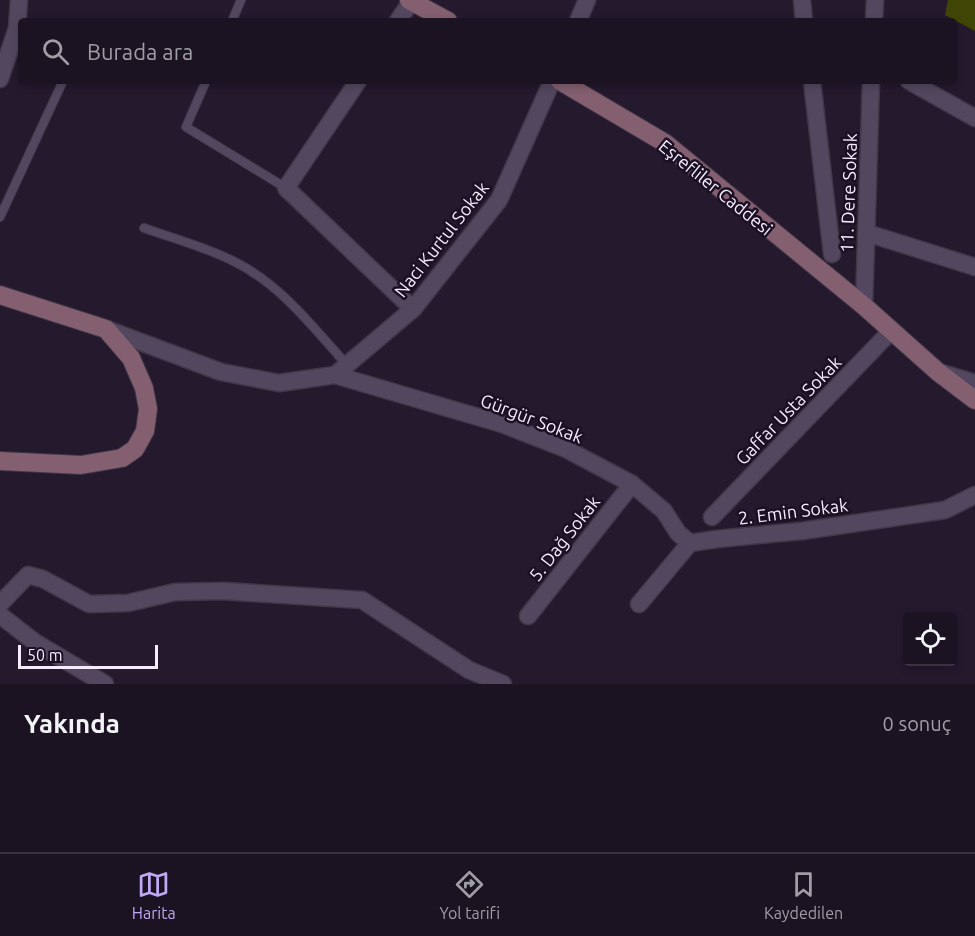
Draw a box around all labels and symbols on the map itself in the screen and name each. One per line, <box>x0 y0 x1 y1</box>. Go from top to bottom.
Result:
street label: 11. Dere Sokak <box>836 133 860 253</box>
street label: Eşrefliler Caddesi <box>655 135 777 239</box>
street label: Naci Kurtul Sokak <box>390 177 492 301</box>
street label: Gaffar Usta Sokak <box>731 352 845 468</box>
street label: Gürgür Sokak <box>478 389 586 447</box>
street label: 5. Dağ Sokak <box>525 491 603 585</box>
street label: 2. Emin Sokak <box>737 494 849 528</box>
scale bar <box>18 642 158 670</box>

